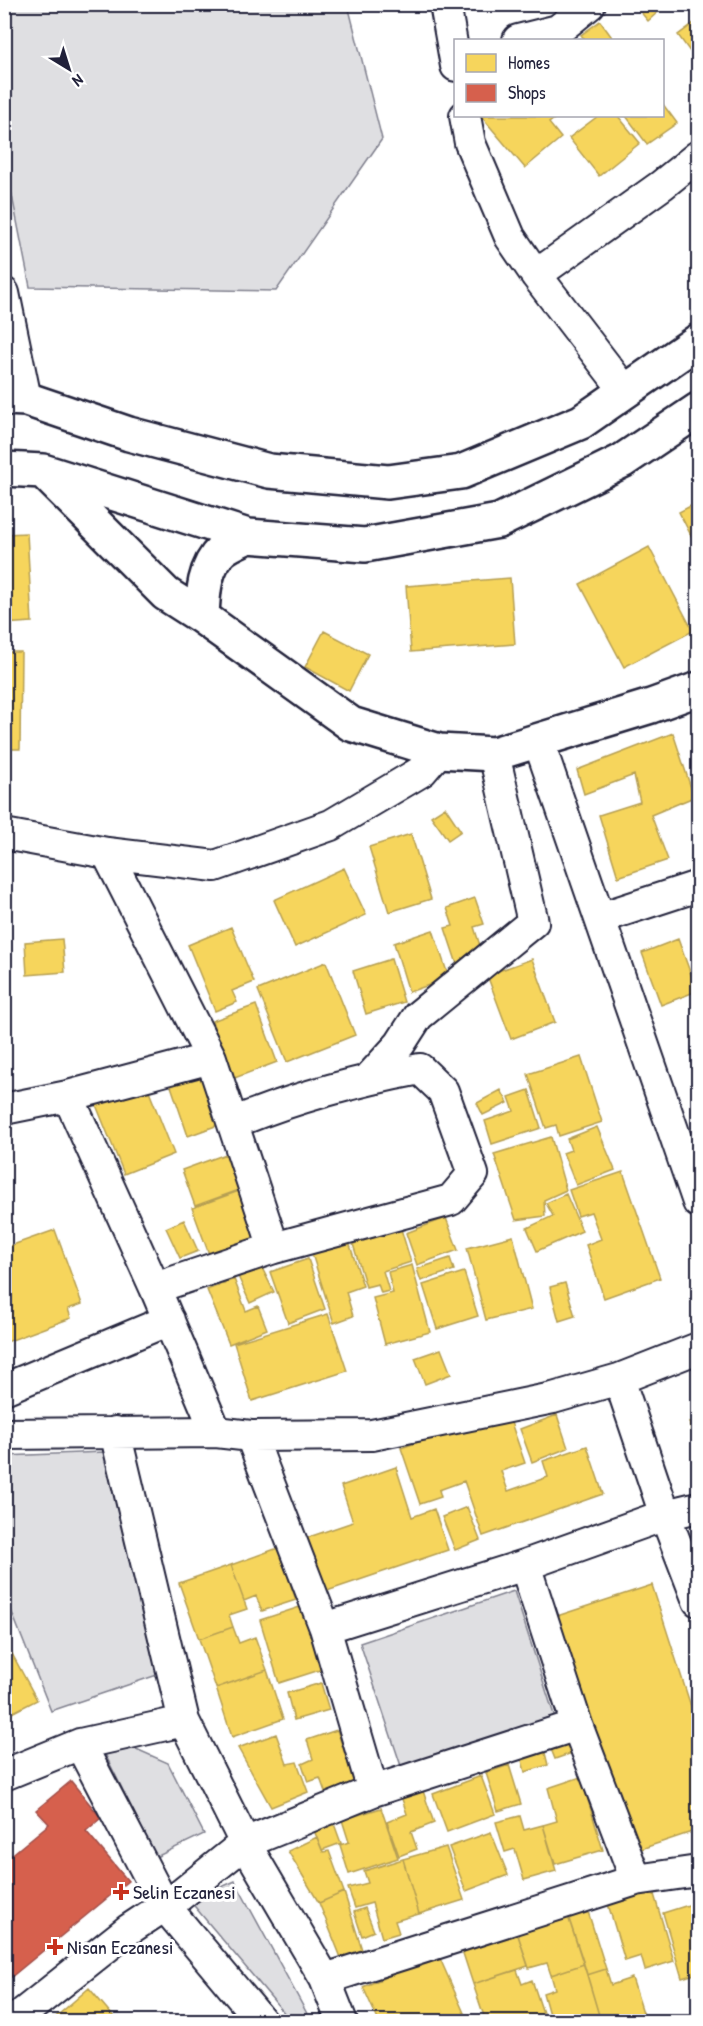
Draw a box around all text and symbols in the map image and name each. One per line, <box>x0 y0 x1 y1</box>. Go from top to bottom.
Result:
north arrow <box>39 39 99 99</box>
legend <box>454 39 664 117</box>
text: Homes <box>508 50 550 75</box>
text: N <box>68 70 88 92</box>
text: Shops <box>508 80 546 105</box>
place label: Selin Eczanesi <box>133 1878 236 1905</box>
marker: Selin Eczanesi <box>114 1885 128 1899</box>
place label: Nisan Eczanesi <box>67 1933 173 1960</box>
marker: Nisan Eczanesi <box>48 1940 62 1954</box>

